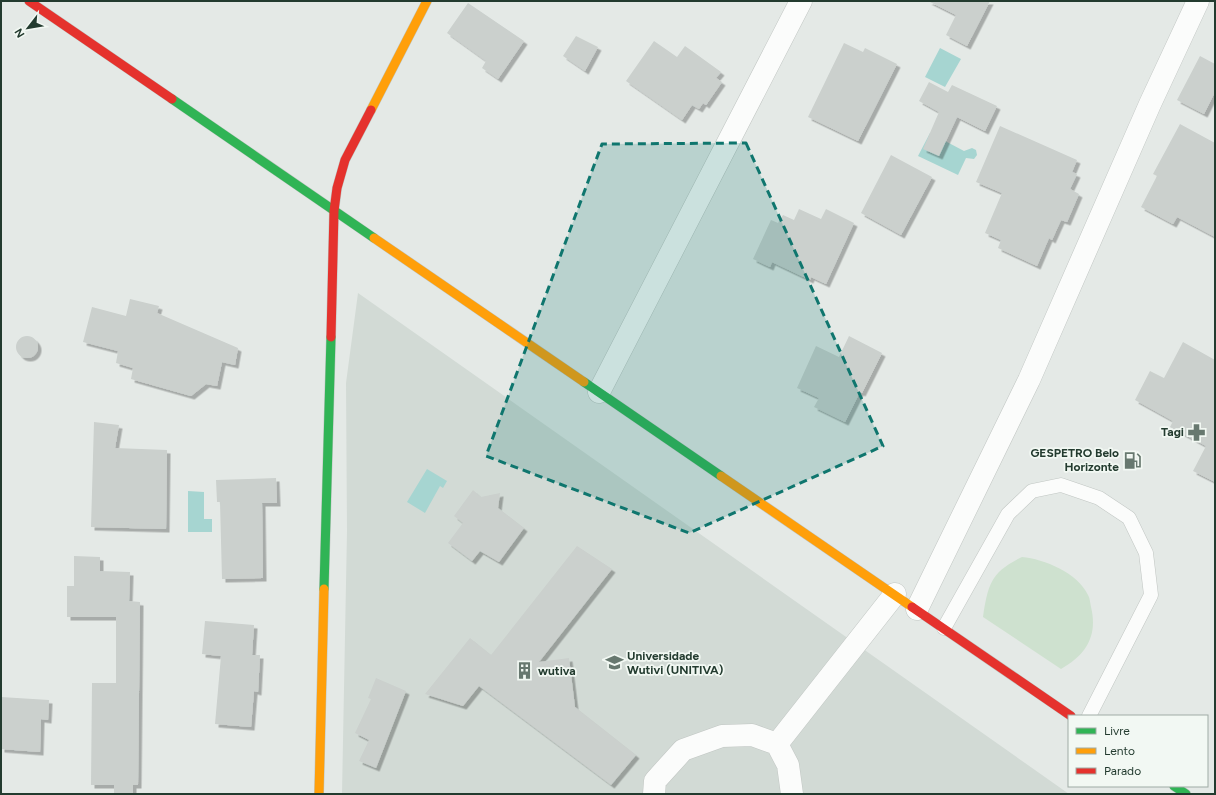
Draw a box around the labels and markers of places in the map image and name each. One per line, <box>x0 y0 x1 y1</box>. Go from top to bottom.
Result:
pharmacy icon: Tagi <box>1187 422 1207 442</box>
place label: Tagi <box>1161 425 1184 439</box>
place label: GESPETRO Belo Horizonte <box>1030 446 1119 474</box>
fuel station icon: GESPETRO Belo Horizonte <box>1122 450 1142 470</box>
place label: Universidade Wutivi (UNITIVA) <box>627 649 724 677</box>
school or university icon: Universidade Wutivi (UNITIVA) <box>604 653 624 673</box>
building icon: wutiva <box>515 661 535 681</box>
place label: wutiva <box>538 664 576 678</box>

